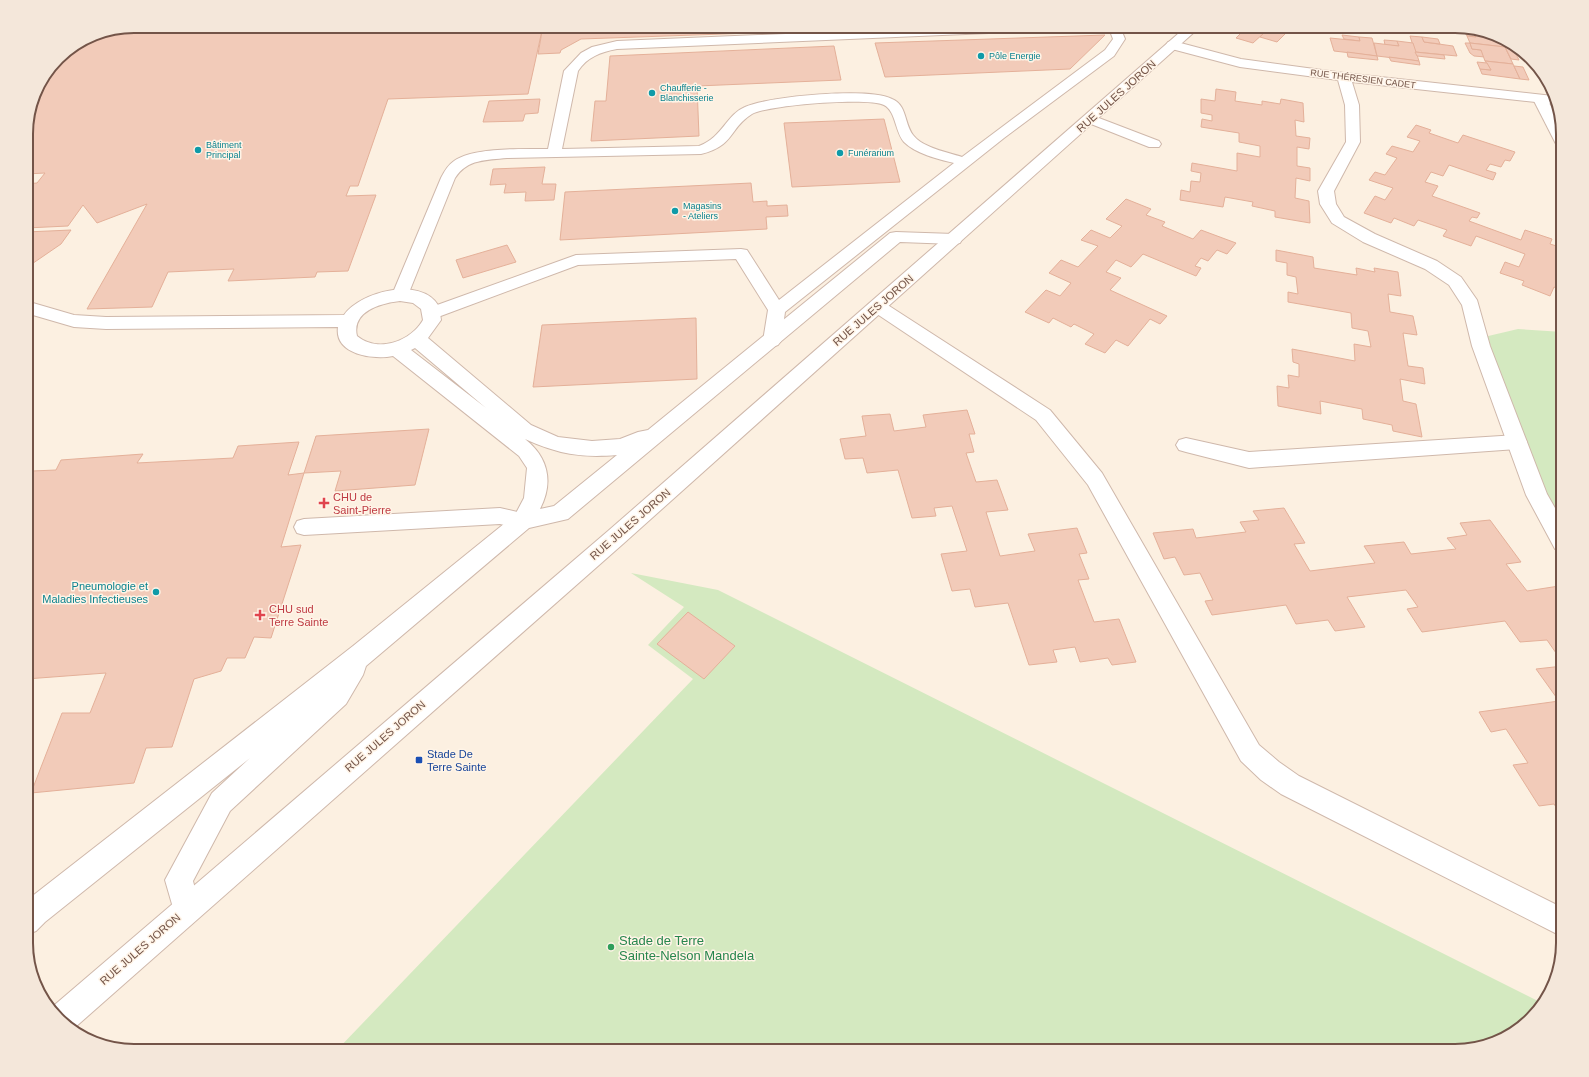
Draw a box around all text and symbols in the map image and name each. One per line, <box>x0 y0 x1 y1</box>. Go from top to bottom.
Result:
marker: Pôle Energie <box>976 51 986 61</box>
place label: Pôle Energie <box>989 51 1041 61</box>
street label: RUE JULES JORON <box>1074 57 1158 135</box>
street label: RUE THÉRESIEN CADET <box>1310 68 1417 90</box>
place label: Chaufferie - Blanchisserie <box>660 83 714 103</box>
marker: Chaufferie - Blanchisserie <box>647 88 657 98</box>
place label: Bâtiment Principal <box>206 140 242 160</box>
marker: Bâtiment Principal <box>193 145 203 155</box>
marker: Funérarium <box>835 148 845 158</box>
place label: Funérarium <box>848 148 894 158</box>
place label: Magasins - Ateliers <box>683 201 722 221</box>
marker: Magasins - Ateliers <box>670 206 680 216</box>
street label: RUE JULES JORON <box>831 272 915 348</box>
street label: RUE JULES JORON <box>588 486 672 562</box>
place label: CHU de Saint-Pierre <box>333 491 391 516</box>
marker: CHU de Saint-Pierre <box>318 497 330 509</box>
place label: Pneumologie et Maladies Infectieuses <box>42 580 148 605</box>
marker: Pneumologie et Maladies Infectieuses <box>151 587 161 597</box>
place label: CHU sud Terre Sainte <box>269 603 328 628</box>
marker: CHU sud Terre Sainte <box>254 609 266 621</box>
street label: RUE JULES JORON <box>343 698 427 774</box>
place label: Stade De Terre Sainte <box>427 748 486 773</box>
marker: Stade De Terre Sainte <box>414 755 424 765</box>
street label: RUE JULES JORON <box>98 911 182 987</box>
place label: Stade de Terre Sainte-Nelson Mandela <box>619 933 755 963</box>
marker: Stade de Terre Sainte-Nelson Mandela <box>606 942 616 952</box>

